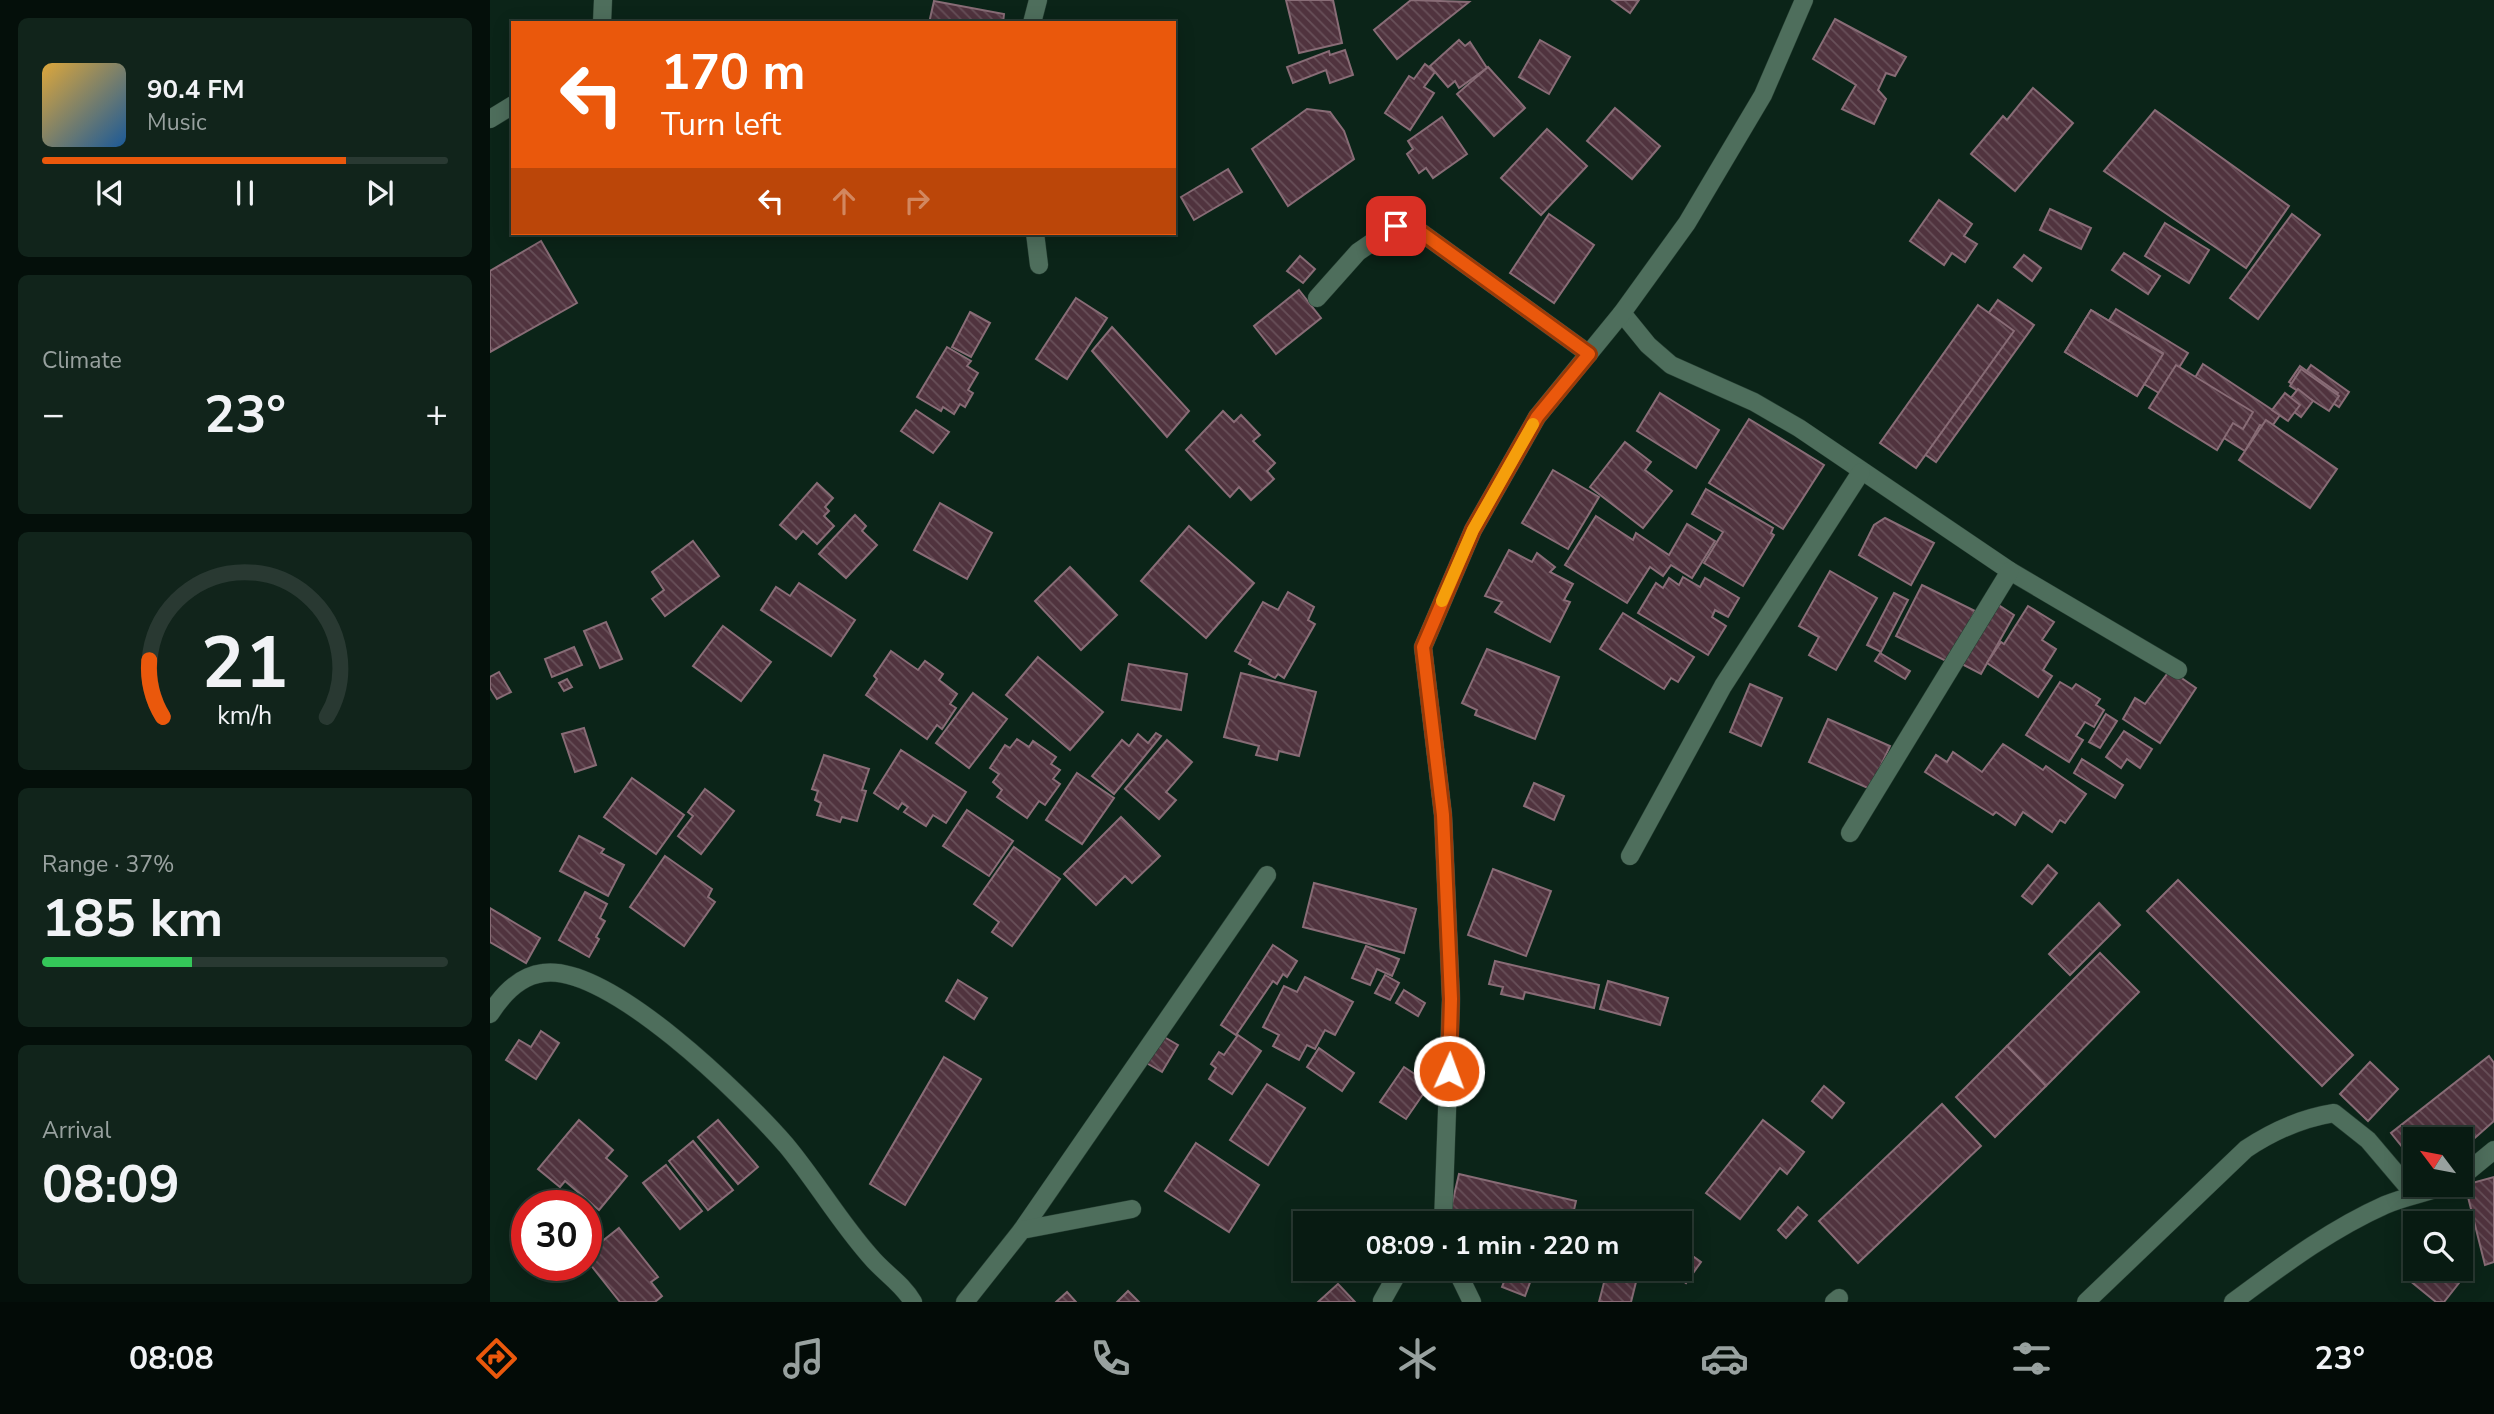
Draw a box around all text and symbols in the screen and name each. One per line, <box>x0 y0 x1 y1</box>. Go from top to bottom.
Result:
text: 170 m <box>661 39 805 106</box>
icon: left <box>546 49 637 140</box>
text: 90.4 FM <box>147 72 244 107</box>
text: Turn left <box>661 103 781 146</box>
text: Music <box>147 107 207 138</box>
icon: previous <box>91 174 129 212</box>
icon: pause <box>226 174 264 212</box>
icon: next <box>361 174 399 212</box>
icon: left <box>752 182 790 220</box>
icon: ahead <box>825 182 863 220</box>
icon: right <box>898 182 936 220</box>
pin <box>1366 196 1426 256</box>
icon: arrive <box>1377 207 1415 245</box>
text: Climate <box>42 345 122 376</box>
text: 23° <box>204 379 286 450</box>
text: − <box>42 389 65 440</box>
text: + <box>425 389 448 440</box>
text: 21 <box>201 613 289 713</box>
text: km/h <box>217 699 273 733</box>
text: Range · 37% <box>42 849 174 880</box>
text: 185 km <box>42 883 223 954</box>
position arrow <box>1412 1034 1486 1108</box>
text: Arrival <box>42 1115 111 1146</box>
north arrow <box>2403 1127 2473 1197</box>
map controls <box>2403 1127 2473 1281</box>
text: 08:09 <box>42 1149 180 1220</box>
speed limit sign: 30 <box>511 1190 602 1281</box>
button: search <box>2403 1211 2473 1281</box>
text: 08:09 · 1 min · 220 m <box>1366 1228 1619 1263</box>
icon: directions <box>472 1334 521 1383</box>
icon: music <box>779 1334 828 1383</box>
icon: phone <box>1086 1334 1135 1383</box>
icon: climate <box>1393 1334 1442 1383</box>
icon: car <box>1700 1334 1749 1383</box>
icon: filters <box>2007 1334 2056 1383</box>
text: 08:08 <box>129 1337 214 1380</box>
text: 23° <box>2314 1337 2365 1380</box>

